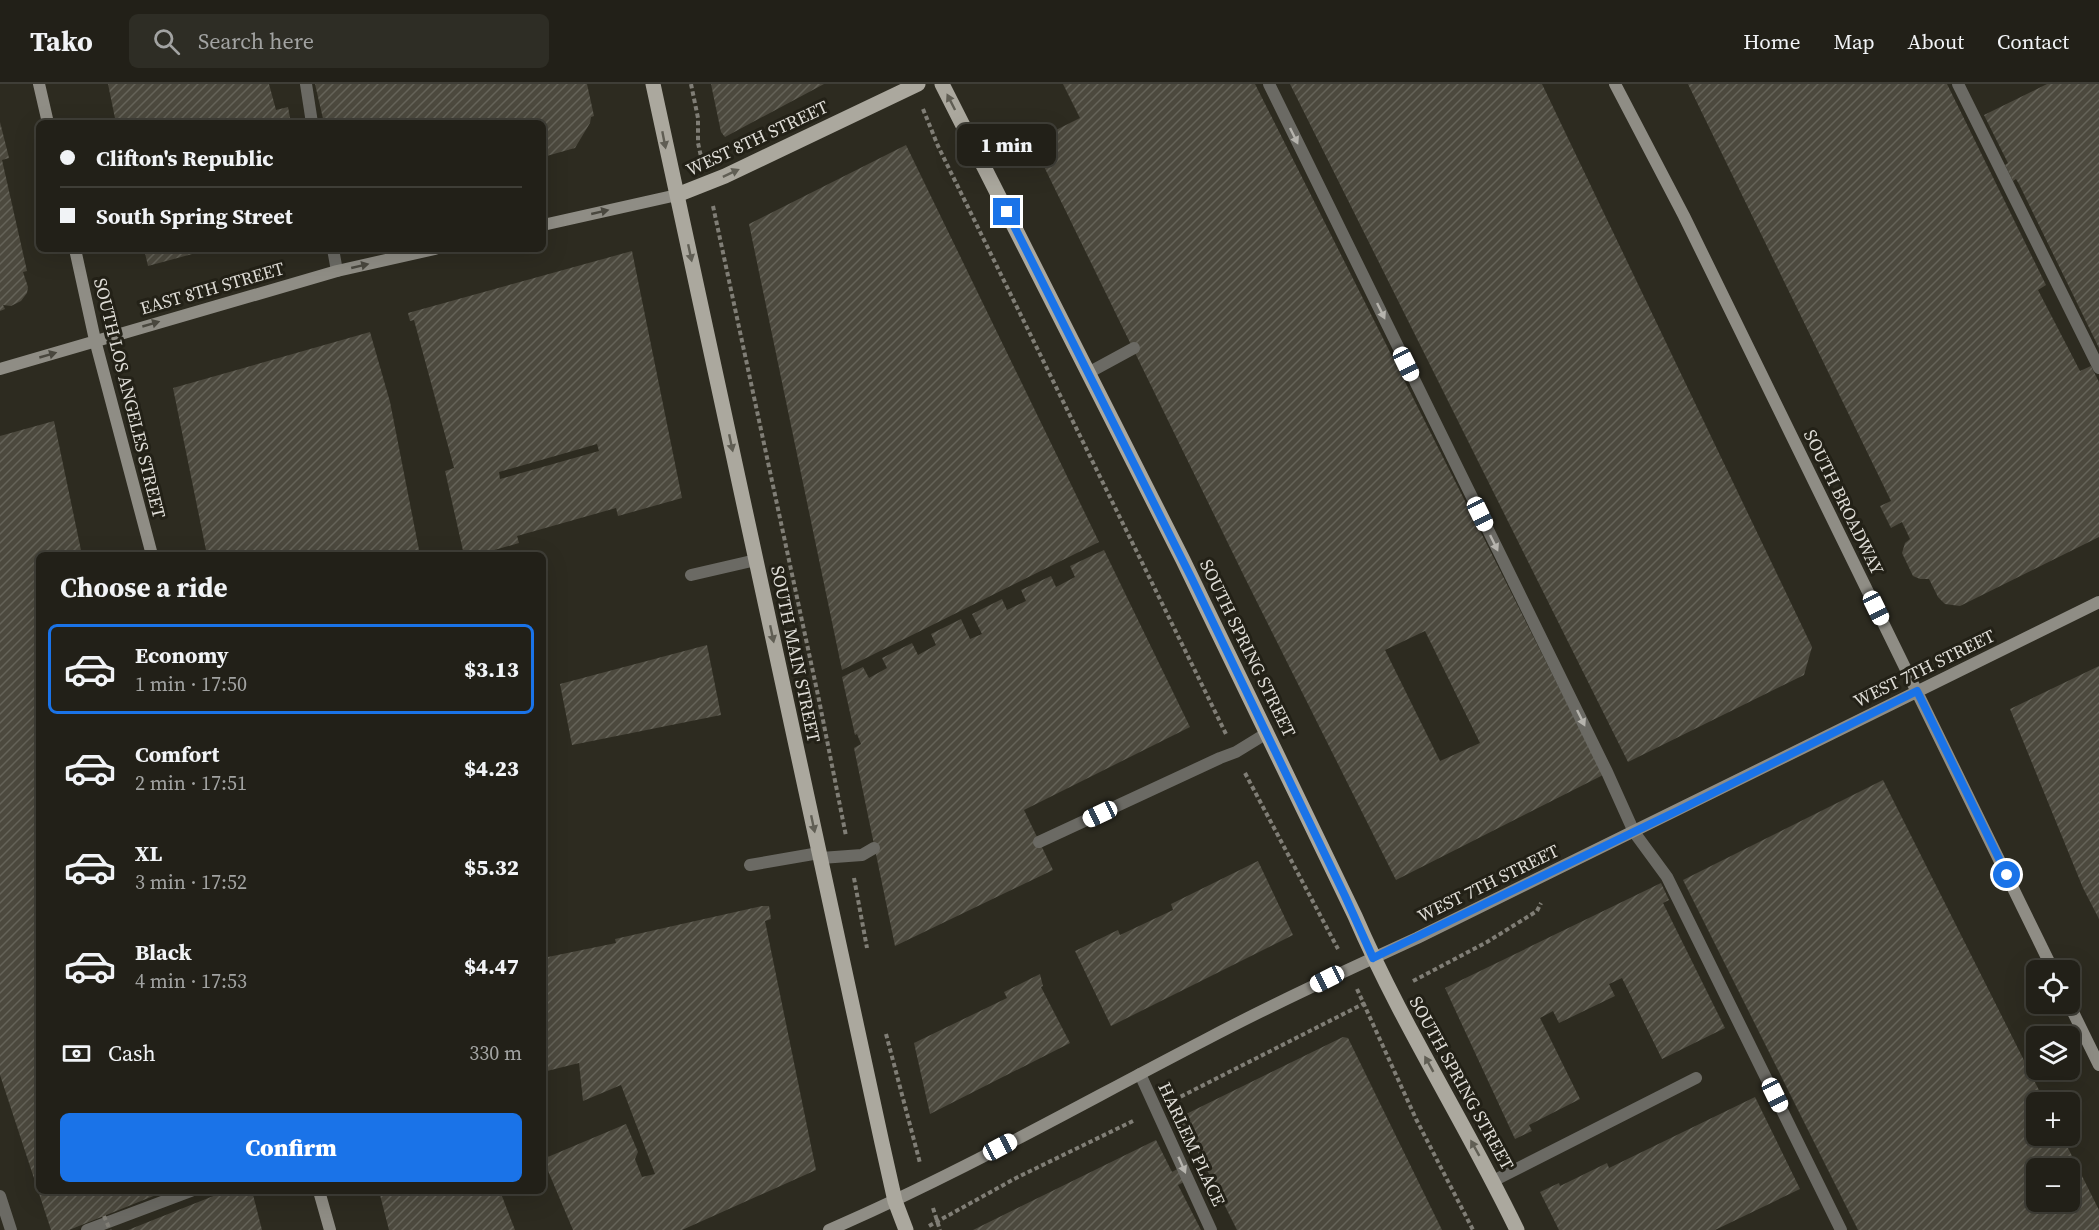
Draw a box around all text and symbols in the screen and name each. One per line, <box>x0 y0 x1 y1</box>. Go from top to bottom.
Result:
search box <box>129 14 549 68</box>
text: Tako <box>30 22 93 60</box>
icon: search <box>150 25 183 58</box>
text: Search here <box>198 26 314 56</box>
text: Home <box>1743 27 1801 56</box>
text: Map <box>1834 27 1875 56</box>
text: About <box>1908 27 1964 56</box>
text: Contact <box>1997 27 2069 56</box>
one-way arrow <box>946 93 956 110</box>
street label: WEST 8TH STREET <box>682 94 832 182</box>
callout: 1 min <box>958 125 1056 167</box>
one-way arrow <box>1290 128 1299 145</box>
one-way arrow <box>660 131 669 150</box>
text: 1 min <box>980 131 1033 159</box>
text: Clifton's Republic <box>96 143 274 173</box>
one-way arrow <box>722 169 739 178</box>
route end <box>993 198 1020 225</box>
text: South Spring Street <box>96 201 293 231</box>
one-way arrow <box>591 207 610 216</box>
one-way arrow <box>686 243 695 262</box>
street label: EAST 8TH STREET <box>137 255 287 321</box>
one-way arrow <box>350 261 369 270</box>
street label: SOUTH LOS ANGELES STREET <box>88 275 172 521</box>
one-way arrow <box>1376 303 1385 320</box>
one-way arrow <box>143 319 161 328</box>
car <box>1390 344 1422 384</box>
one-way arrow <box>39 350 57 359</box>
street label: SOUTH BROADWAY <box>1798 425 1890 579</box>
one-way arrow <box>727 434 736 453</box>
car <box>1464 494 1496 534</box>
one-way arrow <box>1489 534 1499 552</box>
street label: SOUTH SPRING STREET <box>1194 555 1302 741</box>
street label: SOUTH MAIN STREET <box>765 563 827 745</box>
text: Choose a ride <box>60 569 228 606</box>
car <box>1860 588 1892 628</box>
street label: WEST 7TH STREET <box>1849 623 1999 713</box>
one-way arrow <box>768 624 777 643</box>
text: Economy <box>135 640 229 670</box>
icon: car <box>63 642 117 696</box>
text: $3.13 <box>464 654 519 684</box>
text: 1 min · 17:50 <box>135 670 247 698</box>
one-way arrow <box>1575 709 1585 727</box>
text: Comfort <box>135 739 219 769</box>
icon: car <box>63 741 117 795</box>
text: $4.23 <box>464 753 519 783</box>
text: 2 min · 17:51 <box>135 769 247 797</box>
car <box>1080 798 1120 830</box>
one-way arrow <box>809 815 818 834</box>
text: XL <box>135 838 162 868</box>
street label: WEST 7TH STREET <box>1413 838 1563 928</box>
icon: car <box>63 840 117 894</box>
text: $5.32 <box>464 852 519 882</box>
route start <box>1993 861 2020 888</box>
text: 3 min · 17:52 <box>135 868 247 896</box>
text: Black <box>135 937 192 967</box>
icon: car <box>63 939 117 993</box>
text: $4.47 <box>464 951 519 981</box>
map controls <box>2026 960 2080 1212</box>
button: locate <box>2026 960 2080 1014</box>
car <box>1307 963 1347 995</box>
text: 4 min · 17:53 <box>135 967 247 995</box>
street label: SOUTH SPRING STREET <box>1404 992 1520 1175</box>
button: layers <box>2026 1026 2080 1080</box>
icon: cash <box>60 1037 93 1070</box>
text: Cash <box>108 1038 156 1068</box>
text: 330 m <box>469 1039 522 1067</box>
one-way arrow <box>1424 1056 1434 1073</box>
car <box>1759 1075 1791 1115</box>
street label: HARLEM PLACE <box>1152 1078 1232 1210</box>
button: + <box>2026 1092 2080 1146</box>
button: Confirm <box>60 1113 522 1182</box>
car <box>980 1131 1020 1163</box>
one-way arrow <box>1470 1140 1480 1157</box>
one-way arrow <box>1178 1156 1188 1174</box>
button: − <box>2026 1158 2080 1212</box>

